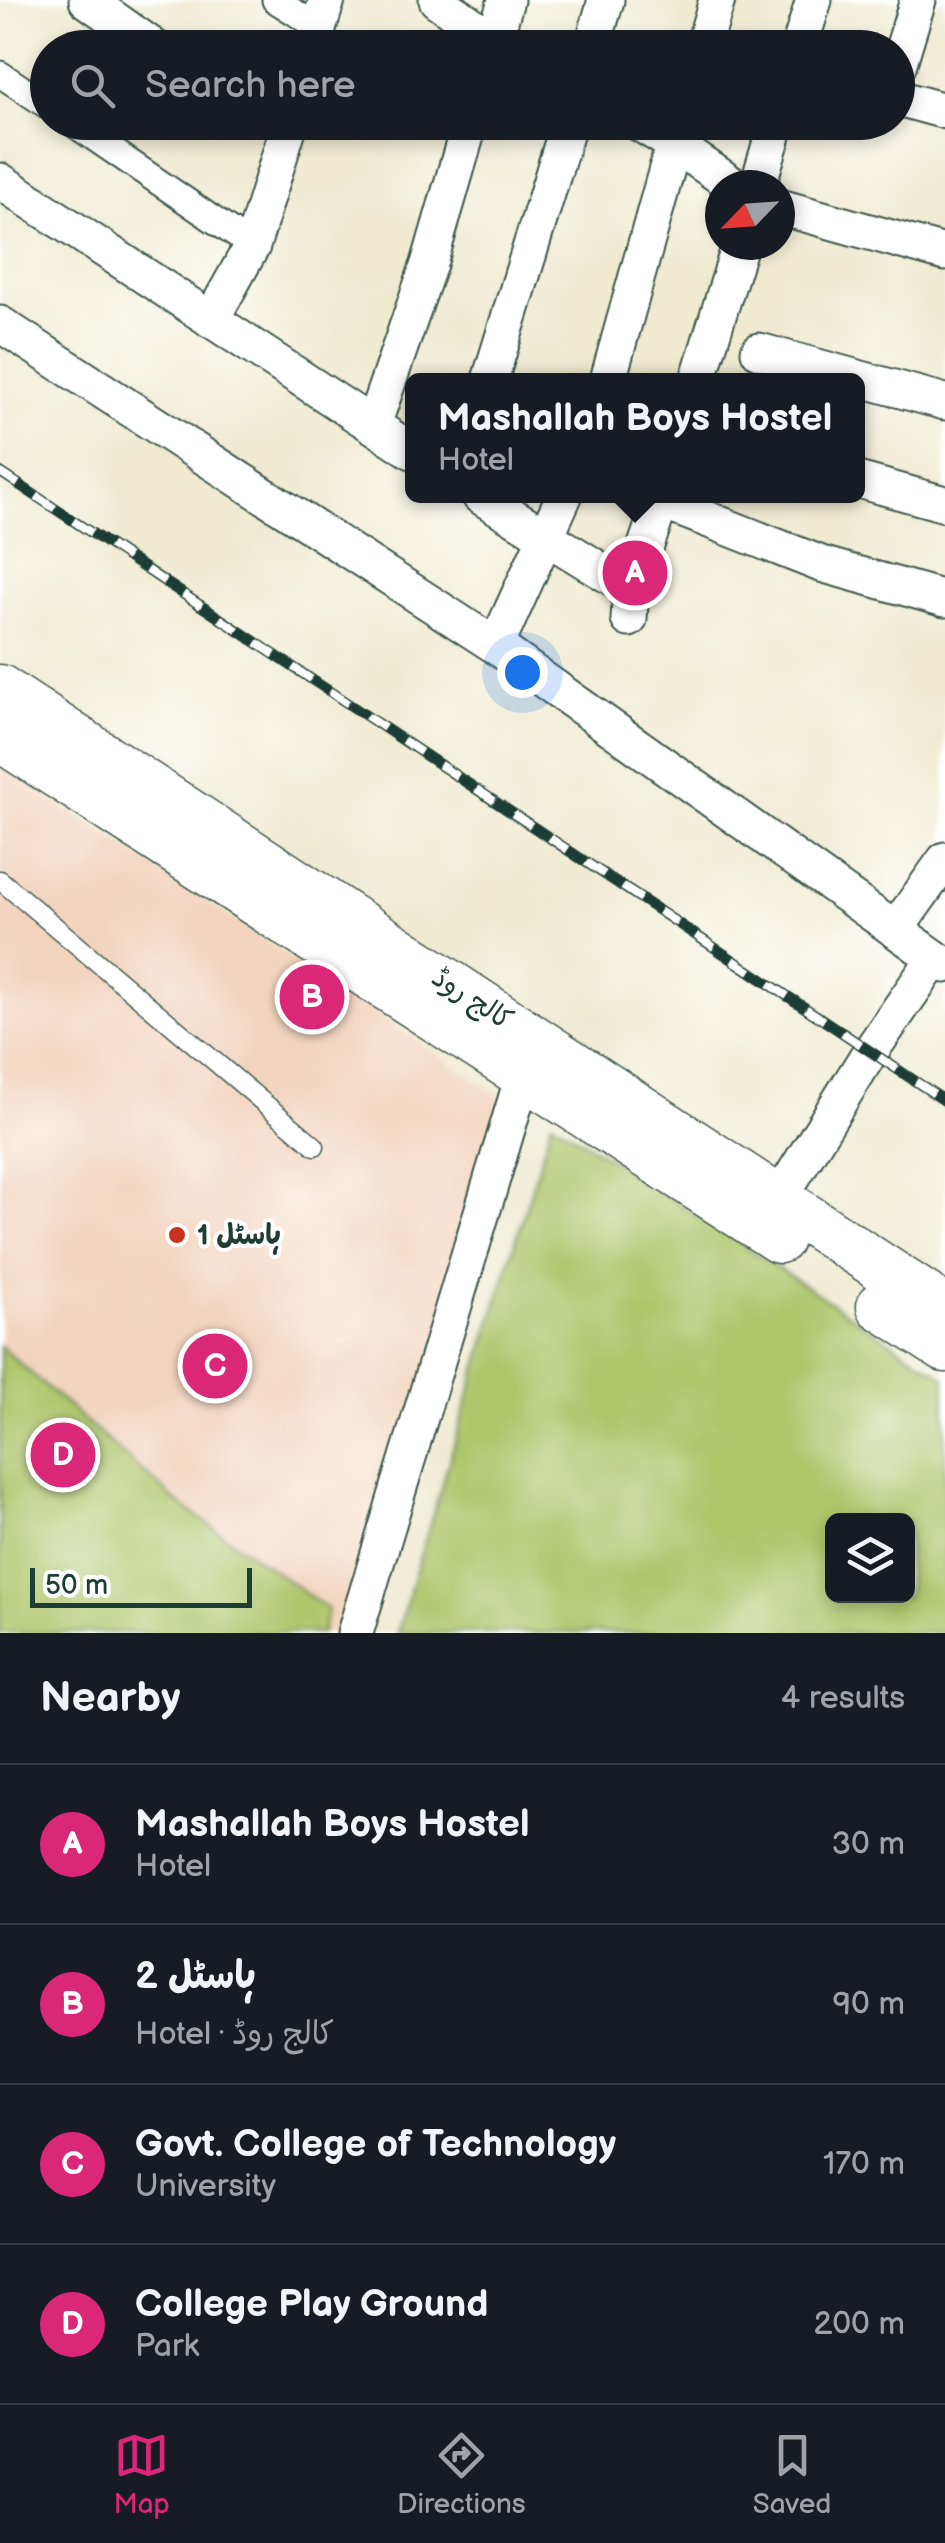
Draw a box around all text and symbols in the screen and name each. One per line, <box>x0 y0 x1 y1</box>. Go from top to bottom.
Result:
search box <box>30 30 915 140</box>
icon: search <box>65 58 120 113</box>
text: Search here <box>145 63 356 108</box>
north arrow <box>705 170 795 260</box>
popup <box>405 373 865 503</box>
text: Mashallah Boys Hostel <box>438 396 832 441</box>
text: Hotel <box>438 441 514 480</box>
pin: A <box>602 536 668 610</box>
your location <box>497 647 548 698</box>
pin: B <box>280 960 344 1034</box>
street label: کالج روڈ <box>425 961 518 1038</box>
place label: ہاسٹل 1 <box>197 1219 281 1255</box>
marker: ہاسٹل 1 <box>166 1224 188 1246</box>
pin: C <box>182 1328 248 1404</box>
pin: D <box>30 1418 96 1492</box>
map controls <box>825 1513 915 1603</box>
button: layers <box>825 1513 915 1603</box>
scale bar <box>30 1563 252 1608</box>
text: 50 m <box>45 1569 108 1602</box>
text: Nearby <box>40 1673 180 1724</box>
text: 4 results <box>781 1679 905 1718</box>
text: Mashallah Boys Hostel <box>135 1802 529 1847</box>
text: A <box>63 1825 82 1864</box>
text: 30 m <box>831 1825 905 1864</box>
text: Hotel <box>135 1847 211 1886</box>
text: ہاسٹل 2 <box>135 1954 256 1999</box>
text: B <box>61 1985 84 2024</box>
text: 90 m <box>833 1985 905 2024</box>
text: Hotel · کالج روڈ <box>135 2015 334 2054</box>
text: Govt. College of Technology <box>135 2122 616 2167</box>
text: C <box>61 2145 84 2184</box>
text: 170 m <box>823 2145 905 2184</box>
text: University <box>135 2167 276 2206</box>
text: College Play Ground <box>135 2282 488 2327</box>
text: D <box>61 2305 84 2344</box>
text: 200 m <box>813 2305 905 2344</box>
text: Park <box>135 2327 199 2366</box>
tab: Map <box>114 2428 170 2521</box>
tab: Directions <box>397 2428 526 2521</box>
tab: Saved <box>753 2428 831 2521</box>

